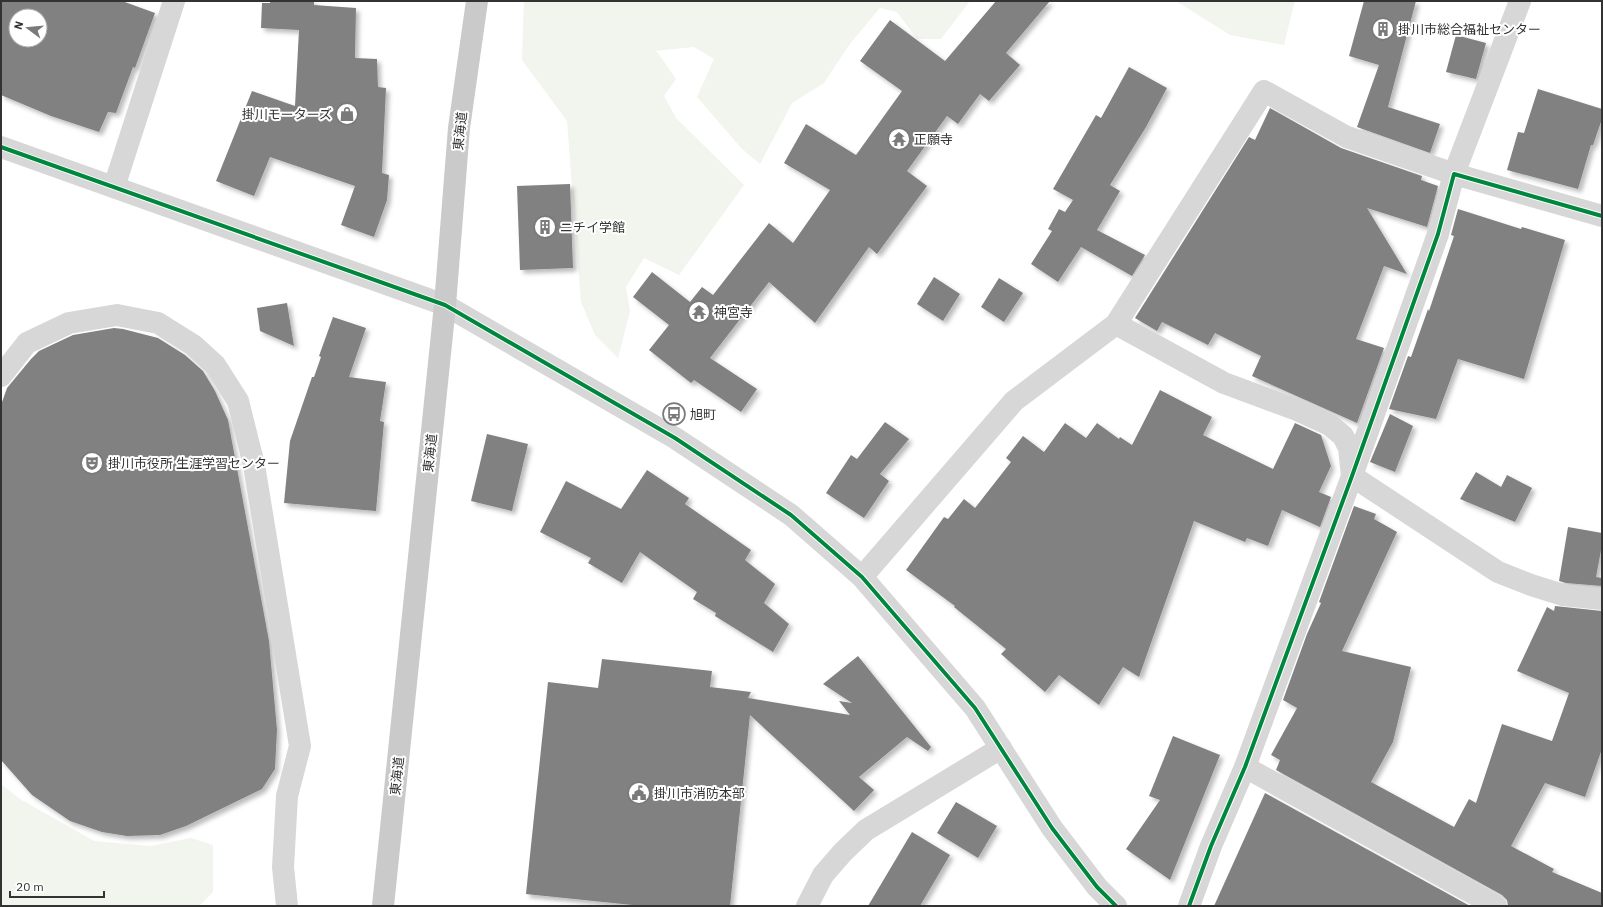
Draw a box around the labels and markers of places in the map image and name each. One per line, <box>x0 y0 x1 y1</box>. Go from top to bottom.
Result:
building icon: 掛川市総合福祉センター <box>1370 16 1396 42</box>
place label: 掛川市総合福祉センター <box>1398 21 1541 38</box>
shop icon: 掛川モーターズ <box>334 101 360 127</box>
place label: 掛川モーターズ <box>242 106 332 123</box>
temple icon: 正願寺 <box>886 126 912 152</box>
place label: 正願寺 <box>914 131 953 148</box>
building icon: ニチイ学館 <box>532 214 558 240</box>
place label: ニチイ学館 <box>560 219 625 236</box>
temple icon: 神宮寺 <box>686 299 712 325</box>
place label: 神宮寺 <box>714 304 753 321</box>
bus stop icon: 旭町 <box>661 401 687 427</box>
place label: 旭町 <box>690 406 716 423</box>
theatre icon: 掛川市役所 生涯学習センター <box>79 450 105 476</box>
place label: 掛川市役所 生涯学習センター <box>108 455 280 472</box>
public building icon: 掛川市消防本部 <box>626 780 652 806</box>
place label: 掛川市消防本部 <box>654 785 745 802</box>

